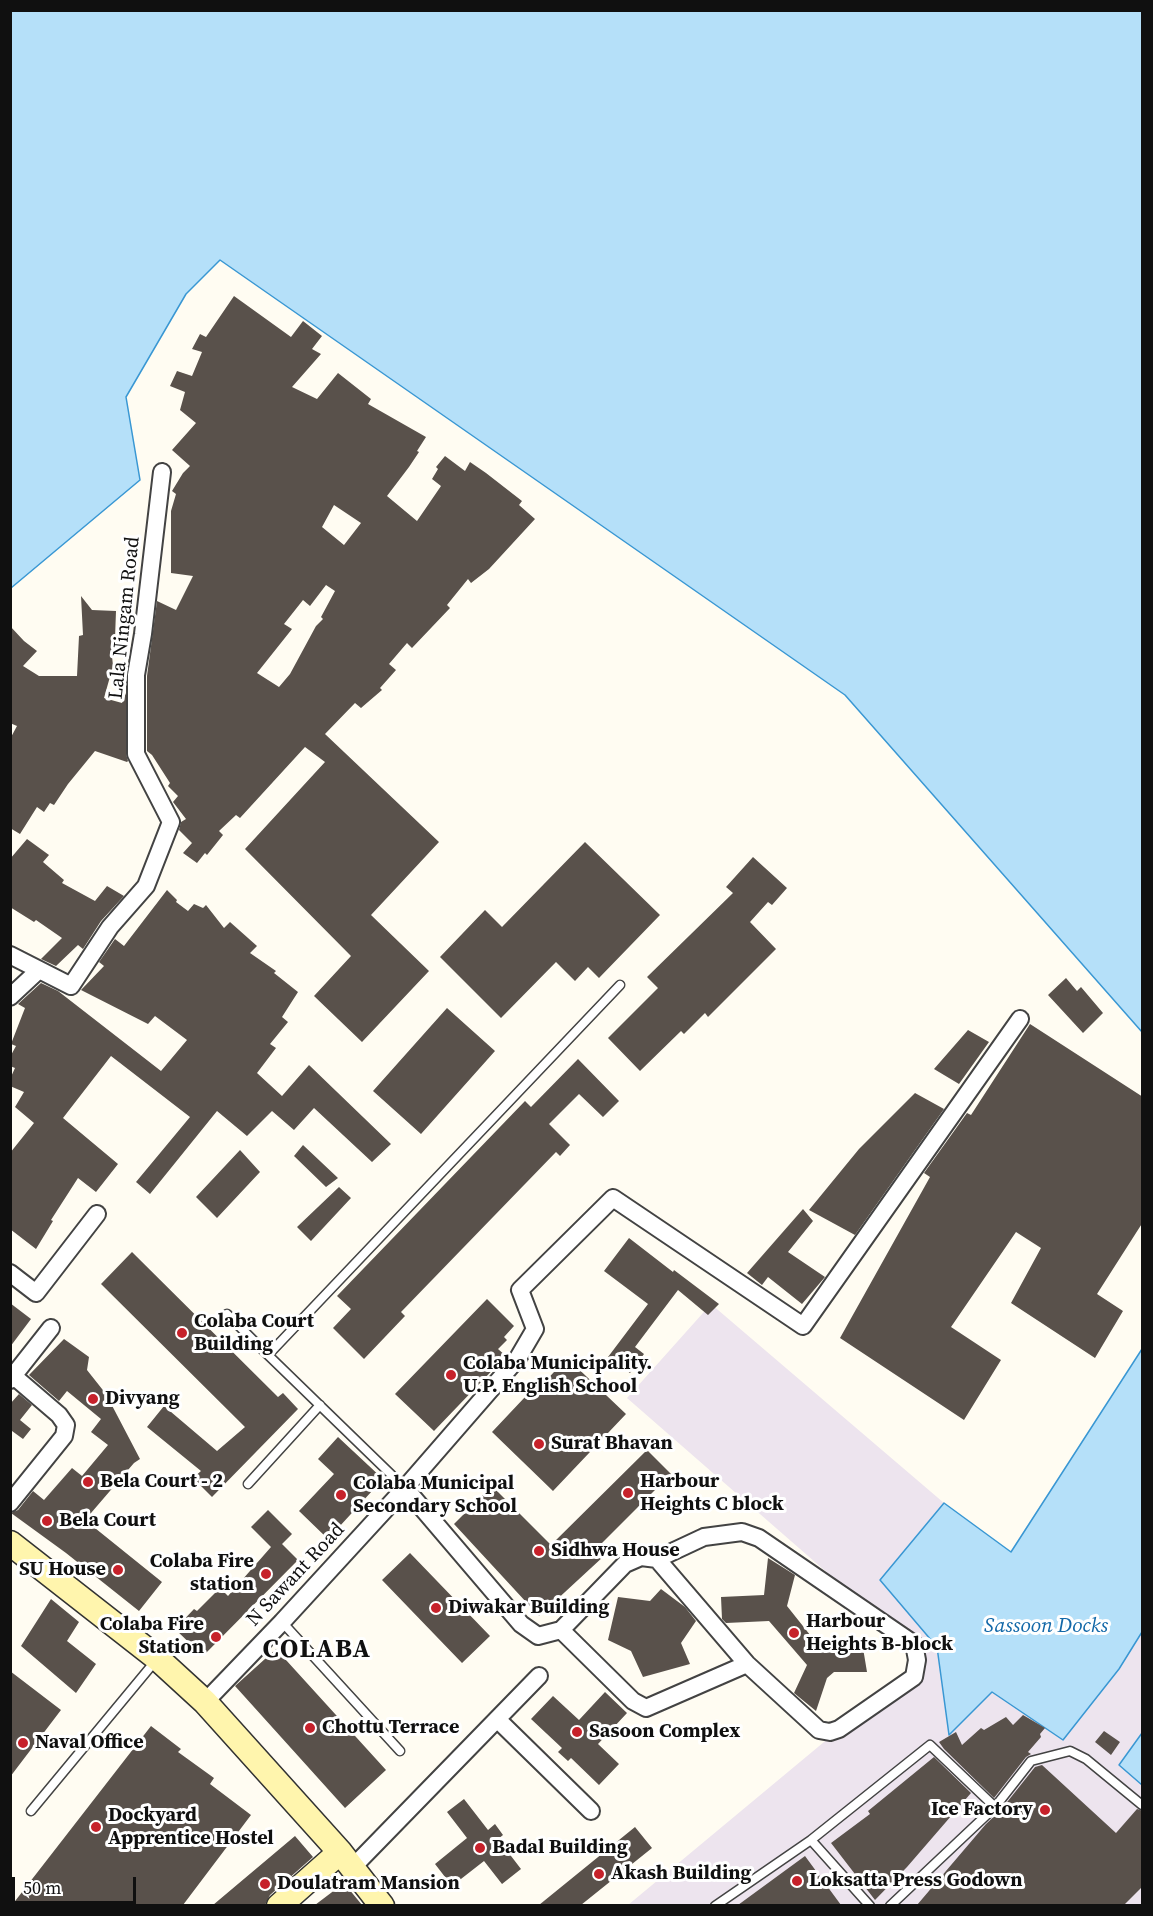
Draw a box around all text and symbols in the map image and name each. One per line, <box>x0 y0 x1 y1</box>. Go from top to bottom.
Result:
street label: Lala Ningam Road <box>105 535 145 701</box>
place label: Colaba Court Building <box>194 1310 314 1357</box>
marker: Colaba Court Building <box>175 1326 189 1340</box>
place label: Colaba Municipality. U.P. English School <box>463 1352 652 1399</box>
marker: Colaba Municipality. U.P. English School <box>444 1368 458 1382</box>
place label: Divyang <box>105 1387 180 1411</box>
marker: Divyang <box>86 1392 100 1406</box>
place label: Surat Bhavan <box>551 1432 673 1456</box>
marker: Surat Bhavan <box>532 1437 546 1451</box>
place label: Bela Court - 2 <box>100 1470 223 1494</box>
place label: Harbour Heights C block <box>640 1470 784 1517</box>
place label: Colaba Municipal Secondary School <box>353 1472 517 1519</box>
marker: Bela Court - 2 <box>81 1475 95 1489</box>
marker: Harbour Heights C block <box>621 1486 635 1500</box>
marker: Colaba Municipal Secondary School <box>334 1488 348 1502</box>
place label: Bela Court <box>59 1509 156 1533</box>
marker: Bela Court <box>40 1514 54 1528</box>
street label: N Sawant Road <box>242 1518 350 1632</box>
place label: Sidhwa House <box>551 1539 680 1563</box>
marker: Sidhwa House <box>532 1544 546 1558</box>
place label: Colaba Fire station <box>150 1550 254 1597</box>
place label: SU House <box>19 1558 106 1582</box>
marker: SU House <box>111 1563 125 1577</box>
marker: Colaba Fire station <box>259 1567 273 1581</box>
place label: Diwakar Building <box>448 1596 609 1620</box>
marker: Diwakar Building <box>429 1601 443 1615</box>
place label: Harbour Heights B-block <box>806 1610 953 1657</box>
place label: Colaba Fire Station <box>100 1613 204 1660</box>
water label: Sassoon Docks <box>984 1614 1108 1640</box>
marker: Harbour Heights B-block <box>787 1626 801 1640</box>
marker: Colaba Fire Station <box>209 1630 223 1644</box>
district label: COLABA <box>263 1634 371 1666</box>
place label: Chottu Terrace <box>322 1716 459 1740</box>
place label: Sasoon Complex <box>589 1720 740 1744</box>
marker: Chottu Terrace <box>303 1721 317 1735</box>
marker: Sasoon Complex <box>570 1725 584 1739</box>
place label: Naval Office <box>35 1731 144 1755</box>
marker: Naval Office <box>16 1736 30 1750</box>
place label: Ice Factory <box>931 1798 1033 1822</box>
marker: Ice Factory <box>1038 1803 1052 1817</box>
place label: Dockyard Apprentice Hostel <box>108 1804 274 1851</box>
marker: Dockyard Apprentice Hostel <box>89 1820 103 1834</box>
place label: Badal Building <box>492 1836 628 1860</box>
marker: Badal Building <box>473 1841 487 1855</box>
place label: Akash Building <box>611 1862 751 1886</box>
scale bar <box>15 1865 140 1903</box>
marker: Akash Building <box>592 1867 606 1881</box>
place label: Loksatta Press Godown <box>809 1869 1023 1893</box>
place label: Doulatram Mansion <box>277 1872 460 1896</box>
marker: Loksatta Press Godown <box>790 1874 804 1888</box>
text: 50 m <box>23 1875 61 1900</box>
marker: Doulatram Mansion <box>258 1877 272 1891</box>

